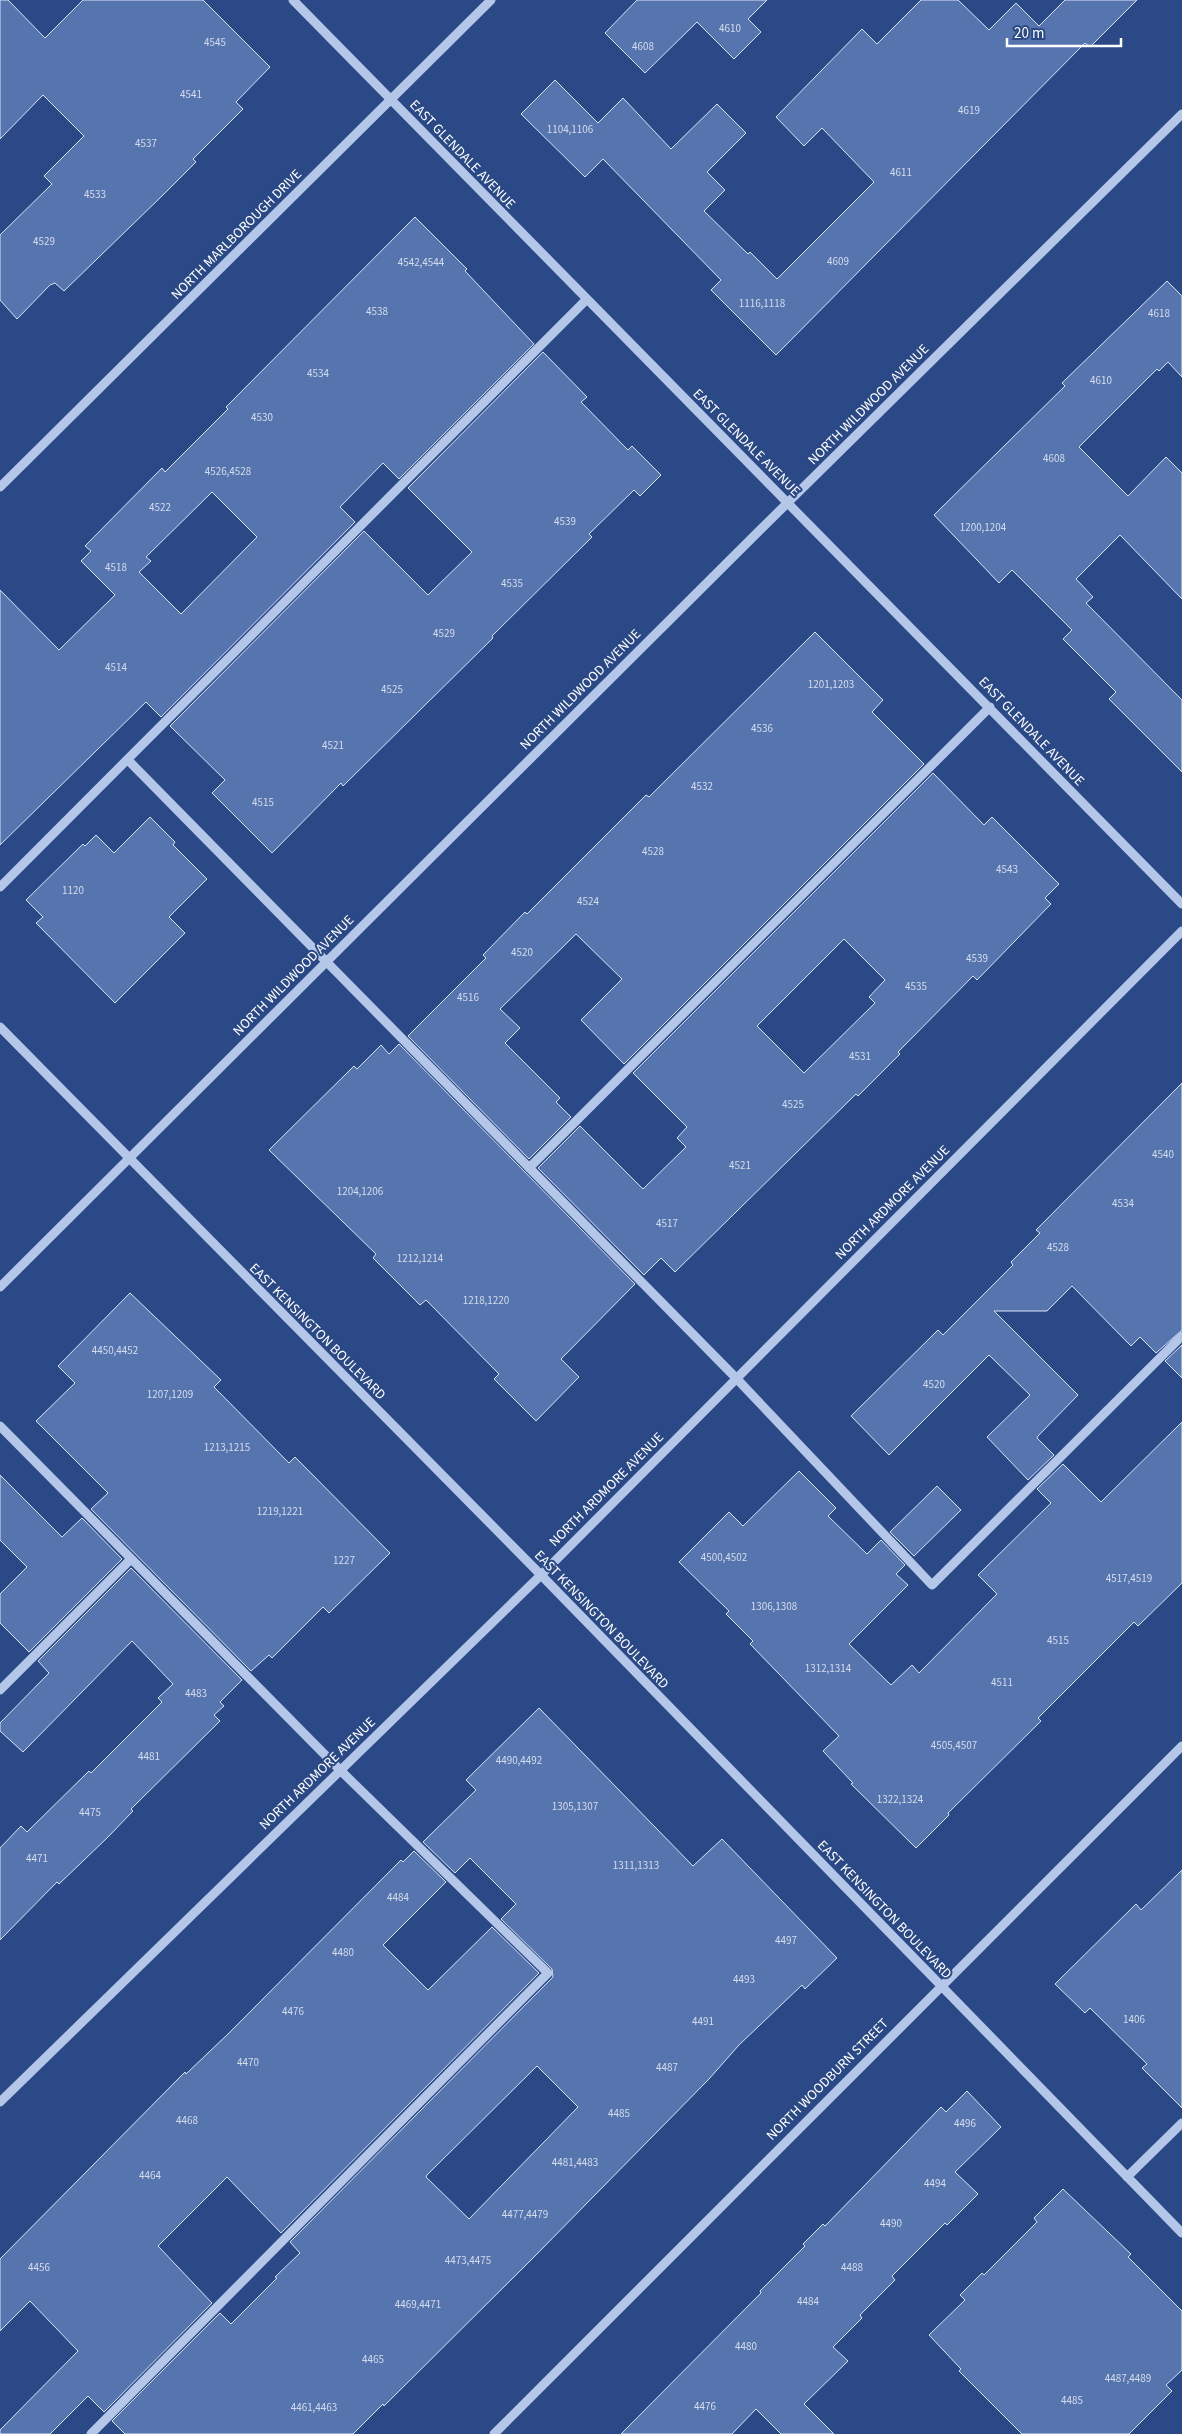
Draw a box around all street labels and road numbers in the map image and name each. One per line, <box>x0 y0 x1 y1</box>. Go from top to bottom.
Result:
street label: EAST GLENDALE AVENUE <box>405 96 520 214</box>
street label: NORTH MARLBOROUGH DRIVE <box>167 165 306 304</box>
street label: NORTH WILDWOOD AVENUE <box>804 340 934 470</box>
street label: EAST GLENDALE AVENUE <box>688 384 805 501</box>
street label: NORTH WILDWOOD AVENUE <box>516 625 646 755</box>
street label: EAST GLENDALE AVENUE <box>974 673 1089 791</box>
street label: NORTH WILDWOOD AVENUE <box>229 911 359 1041</box>
street label: NORTH ARDMORE AVENUE <box>831 1141 955 1265</box>
street label: EAST KENSINGTON BOULEVARD <box>245 1259 390 1404</box>
street label: NORTH ARDMORE AVENUE <box>545 1428 669 1552</box>
street label: EAST KENSINGTON BOULEVARD <box>530 1546 673 1693</box>
street label: NORTH ARDMORE AVENUE <box>255 1713 380 1835</box>
street label: EAST KENSINGTON BOULEVARD <box>813 1836 956 1983</box>
street label: NORTH WOODBURN STREET <box>762 2014 894 2145</box>

